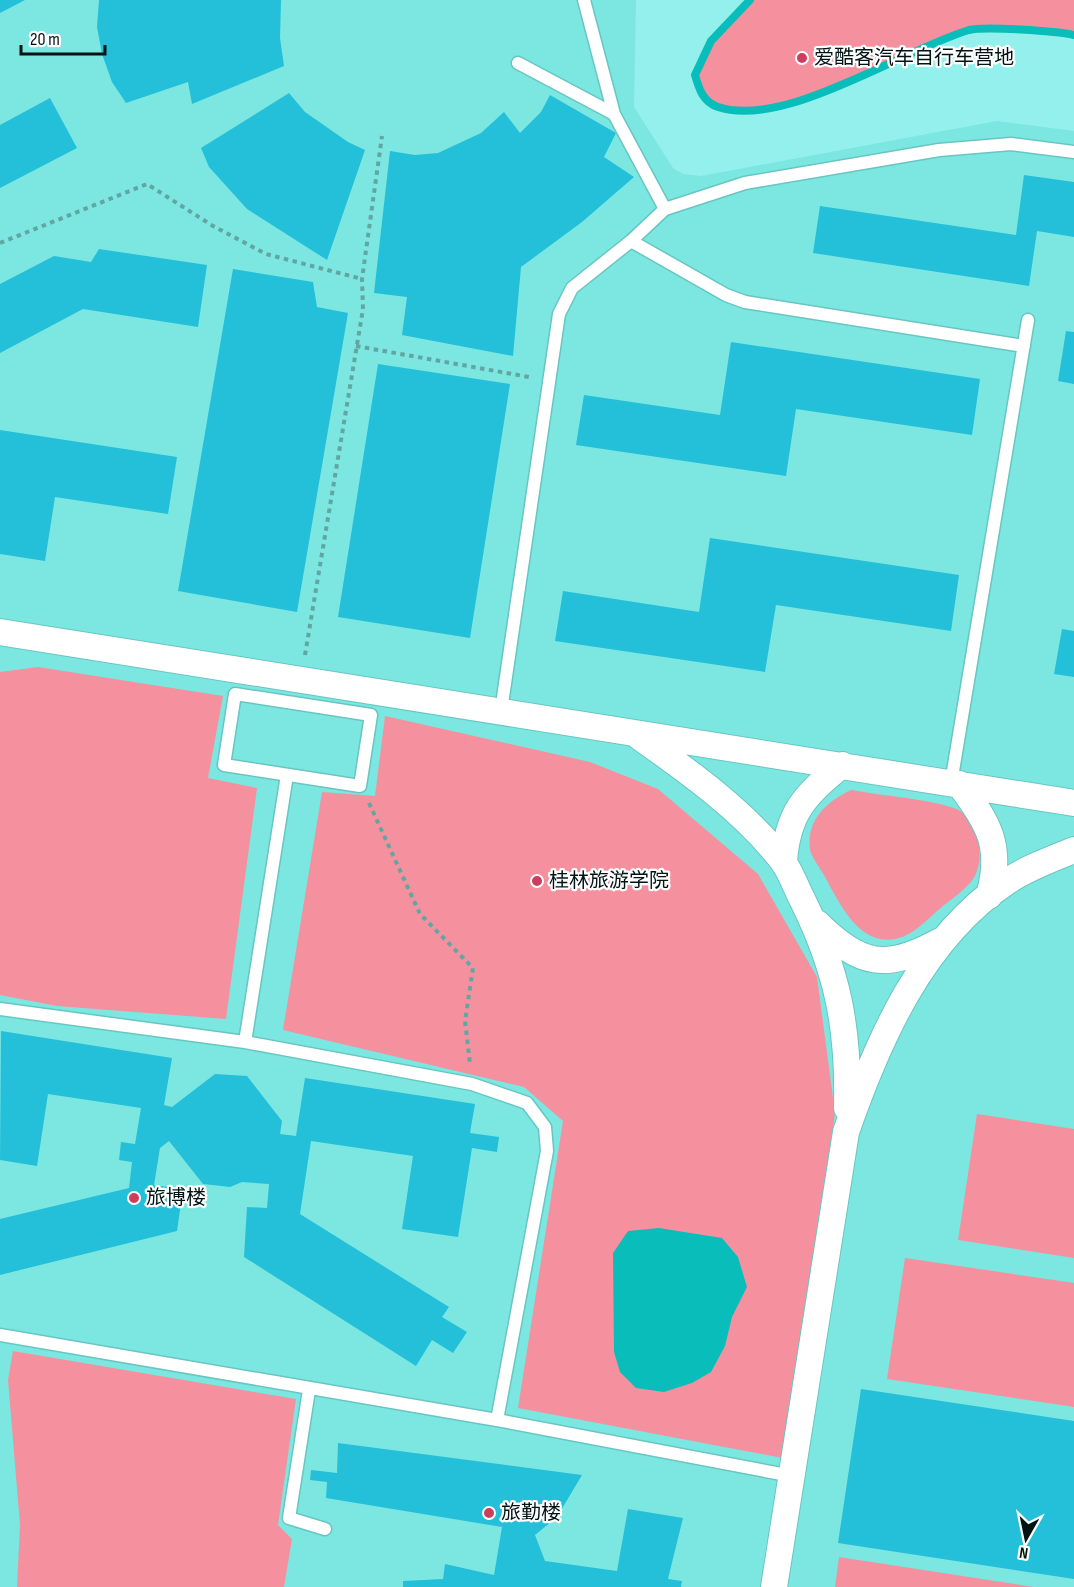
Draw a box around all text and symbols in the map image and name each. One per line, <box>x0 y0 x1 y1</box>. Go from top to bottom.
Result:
scale bar <box>21 18 105 56</box>
text: 20 m <box>30 29 60 50</box>
place label: 爱酷客汽车自行车营地 <box>814 46 1014 70</box>
marker: 爱酷客汽车自行车营地 <box>795 51 809 65</box>
place label: 桂林旅游学院 <box>549 869 669 893</box>
marker: 桂林旅游学院 <box>530 874 544 888</box>
place label: 旅博楼 <box>146 1186 206 1210</box>
marker: 旅博楼 <box>127 1191 141 1205</box>
place label: 旅勤楼 <box>501 1501 561 1525</box>
marker: 旅勤楼 <box>482 1506 496 1520</box>
north arrow <box>996 1509 1056 1569</box>
text: N <box>1018 1542 1030 1562</box>

